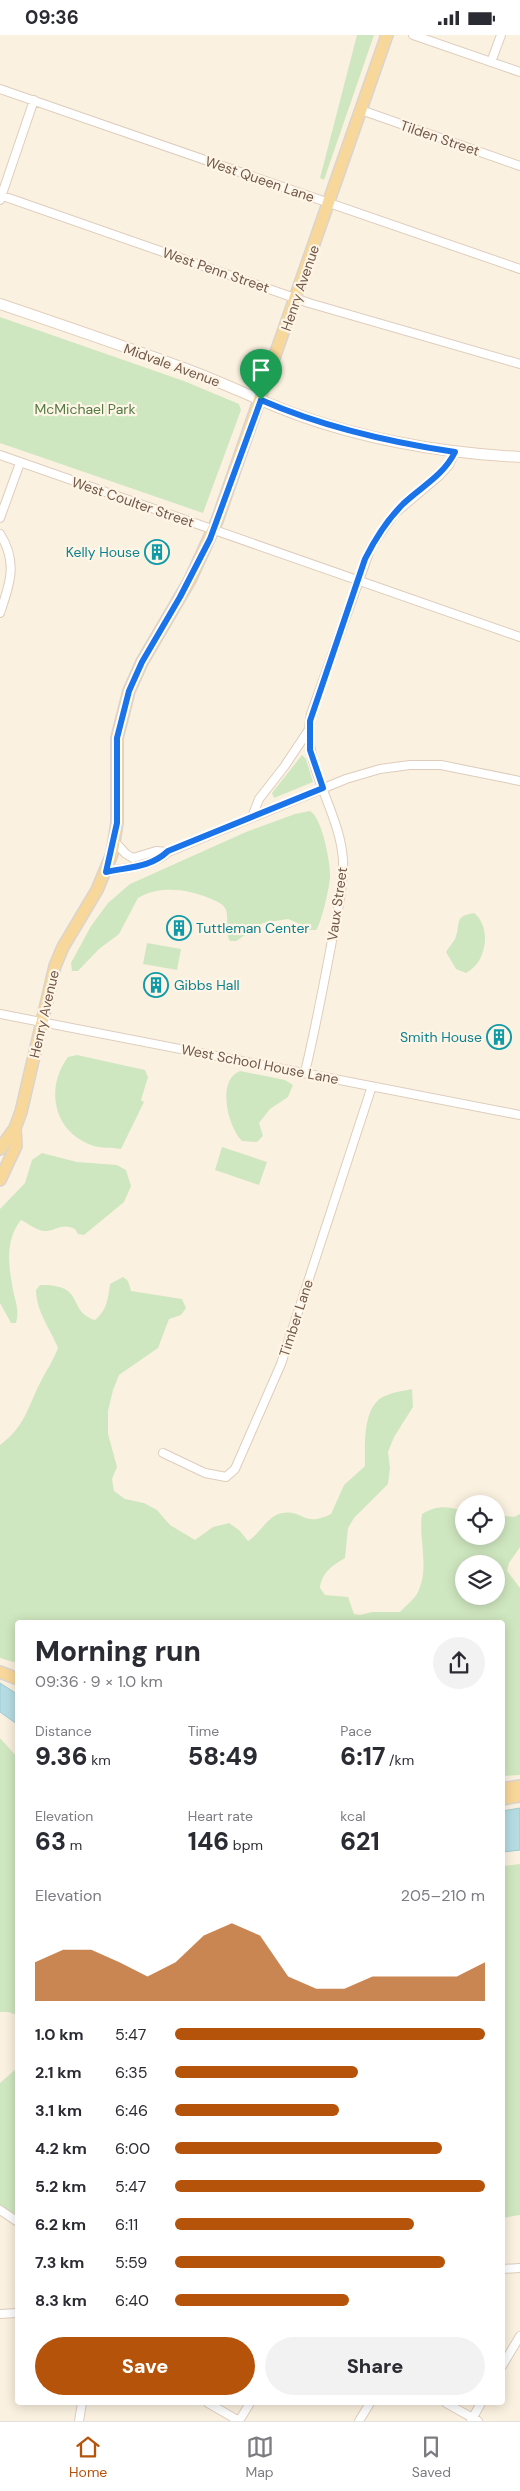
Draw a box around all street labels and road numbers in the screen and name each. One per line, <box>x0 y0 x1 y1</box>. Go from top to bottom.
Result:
street label: Tilden Street <box>398 116 482 160</box>
street label: West Queen Lane <box>203 152 317 206</box>
street label: West Penn Street <box>160 243 272 297</box>
street label: Henry Avenue <box>277 243 323 333</box>
street label: Midvale Avenue <box>121 339 223 391</box>
street label: West Coulter Street <box>70 473 196 531</box>
street label: Vaux Street <box>323 866 351 942</box>
street label: Henry Avenue <box>25 968 63 1060</box>
street label: West School House Lane <box>180 1040 340 1088</box>
street label: Timber Lane <box>275 1277 317 1359</box>

